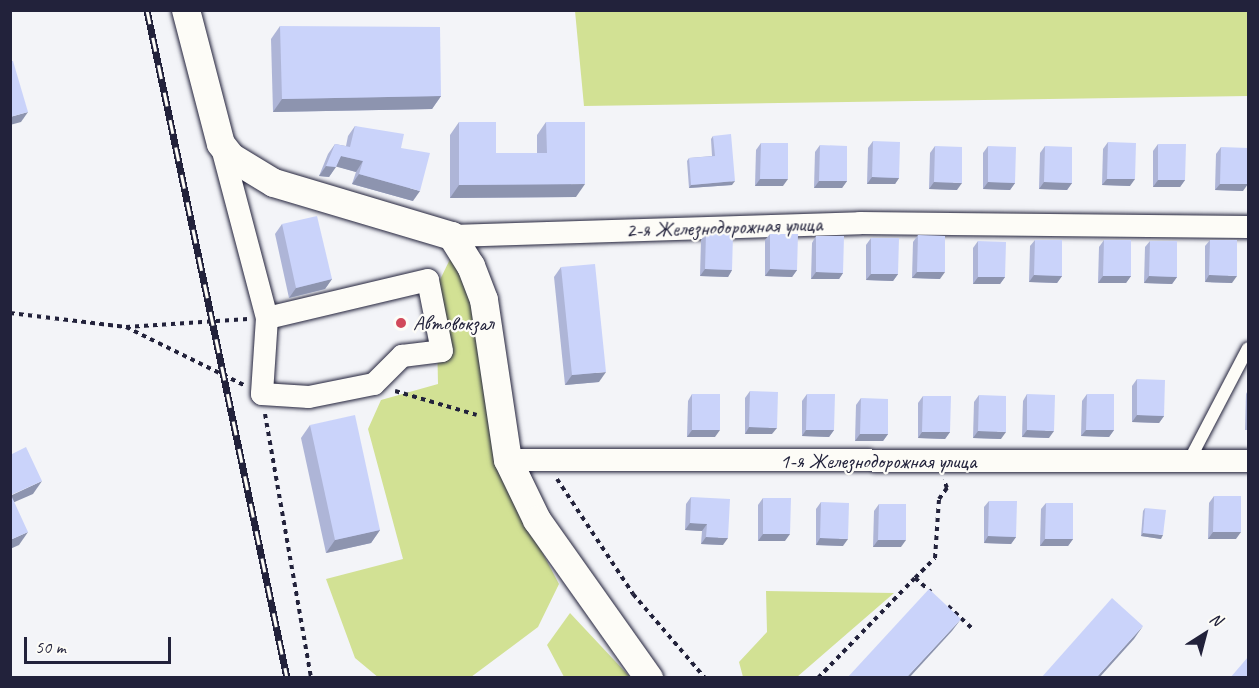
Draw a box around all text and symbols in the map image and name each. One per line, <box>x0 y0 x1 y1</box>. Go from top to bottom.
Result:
street label: 2-я Железнодорожная улица <box>624 211 824 243</box>
place label: Автовокзал <box>413 310 494 336</box>
marker: Автовокзал <box>394 316 408 330</box>
street label: 1-я Железнодорожная улица <box>778 448 978 474</box>
north arrow <box>1175 604 1235 664</box>
text: N <box>1206 608 1225 630</box>
scale bar <box>27 625 174 663</box>
text: 50 m <box>35 636 66 658</box>

